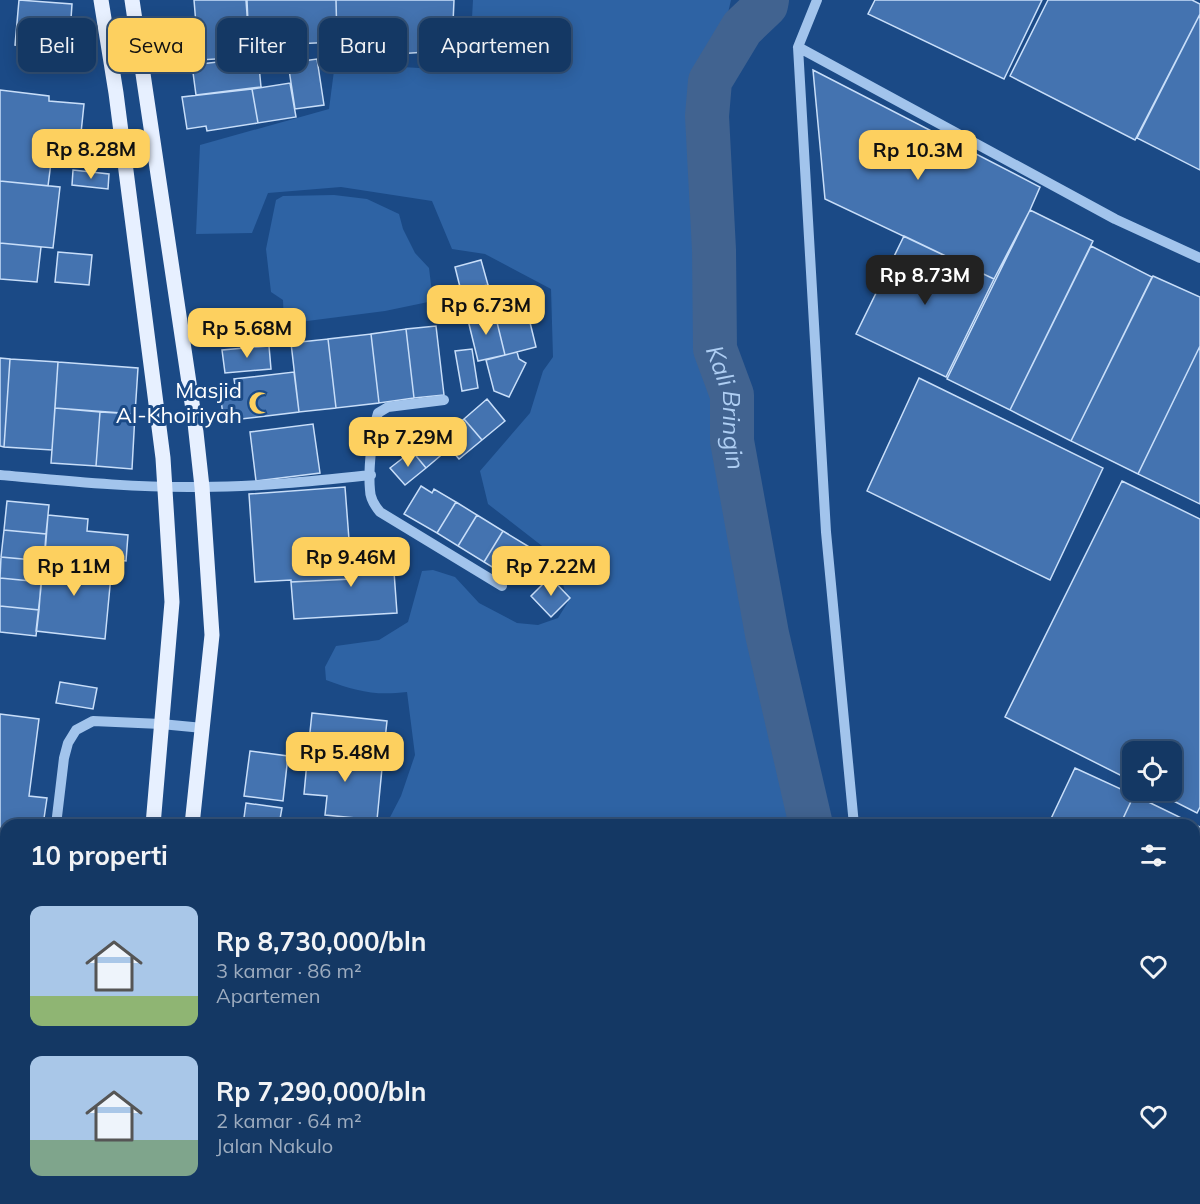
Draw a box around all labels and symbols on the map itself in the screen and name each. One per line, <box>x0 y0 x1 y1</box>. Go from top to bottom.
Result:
pin: Rp 8.28M <box>29 129 153 180</box>
pin: Rp 10.3M <box>856 130 980 181</box>
pin: Rp 8.73M <box>863 255 987 306</box>
pin: Rp 6.73M <box>424 285 548 336</box>
pin: Rp 5.68M <box>185 308 309 359</box>
water label: Kali Bringin <box>700 341 752 472</box>
place label: Masjid Al-Khoiriyah <box>116 376 242 429</box>
mosque icon: Masjid Al-Khoiriyah <box>247 390 273 416</box>
pin: Rp 7.29M <box>346 417 470 468</box>
pin: Rp 9.46M <box>289 537 413 588</box>
pin: Rp 11M <box>25 546 123 597</box>
pin: Rp 7.22M <box>489 546 613 597</box>
pin: Rp 5.48M <box>283 732 407 783</box>

